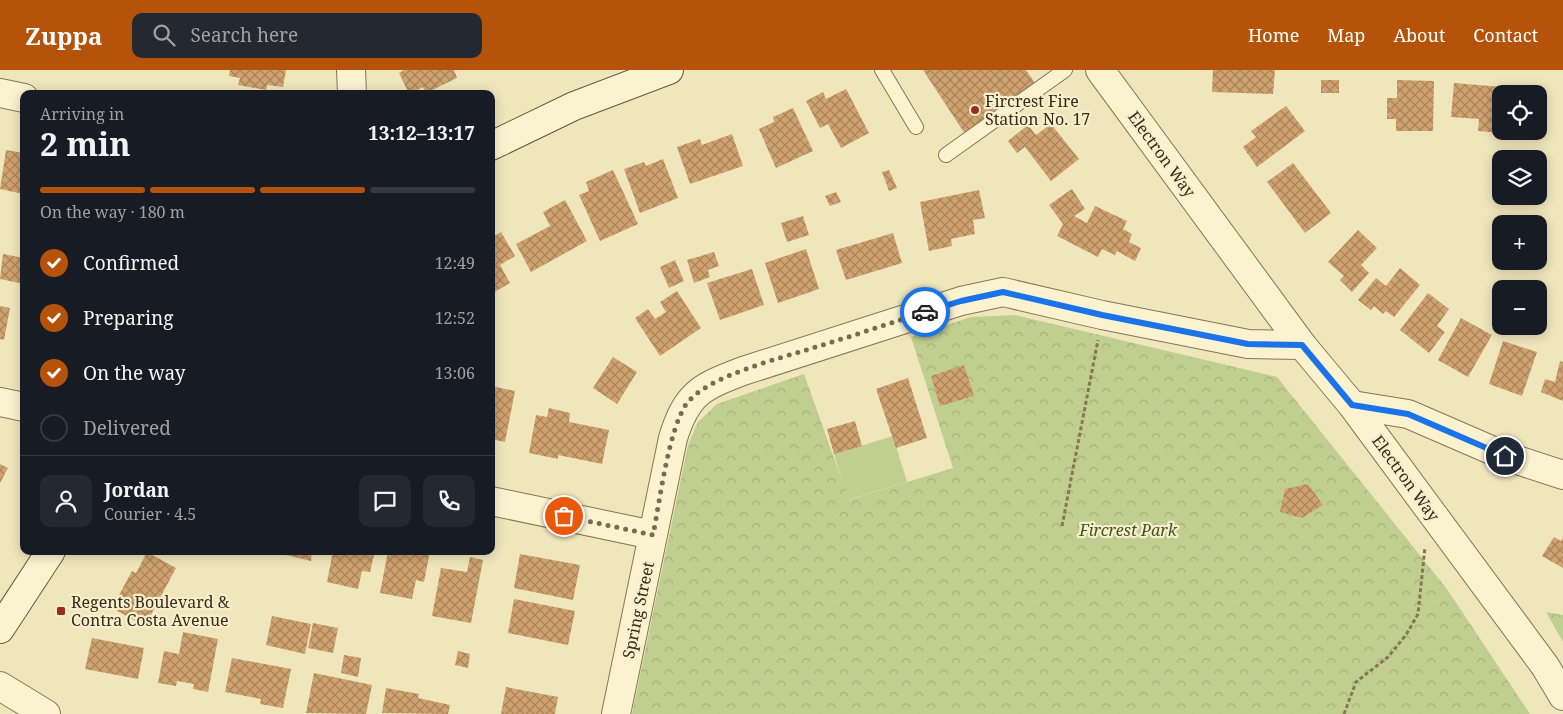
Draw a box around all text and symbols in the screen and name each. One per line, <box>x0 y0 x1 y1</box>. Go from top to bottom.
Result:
search box <box>132 13 482 58</box>
text: Zuppa <box>25 19 102 52</box>
icon: search <box>150 21 178 49</box>
text: Search here <box>190 22 298 48</box>
text: Home <box>1248 23 1299 47</box>
text: Map <box>1327 23 1365 47</box>
text: About <box>1393 23 1445 47</box>
text: Contact <box>1473 23 1538 47</box>
map controls <box>1492 85 1547 335</box>
button: locate <box>1492 85 1547 140</box>
place label: Fircrest Fire Station No. 17 <box>985 90 1090 130</box>
text: Arriving in <box>40 103 124 125</box>
marker: Fircrest Fire Station No. 17 <box>969 104 981 116</box>
street label: Electron Way <box>1123 106 1201 202</box>
text: 13:12–13:17 <box>368 120 475 146</box>
text: 2 min <box>40 122 131 165</box>
button: layers <box>1492 150 1547 205</box>
text: On the way · 180 m <box>40 201 185 223</box>
button: + <box>1492 215 1547 270</box>
icon: check <box>40 249 68 277</box>
text: Confirmed <box>83 250 179 276</box>
text: 12:49 <box>435 252 475 274</box>
button: − <box>1492 280 1547 335</box>
courier <box>900 287 950 337</box>
icon: car <box>911 298 939 326</box>
icon: check <box>40 304 68 332</box>
text: Preparing <box>83 305 173 331</box>
text: 12:52 <box>435 307 475 329</box>
icon: check <box>40 359 68 387</box>
text: On the way <box>83 360 186 386</box>
text: 13:06 <box>435 362 475 384</box>
text: Delivered <box>83 415 171 441</box>
street label: Electron Way <box>1367 430 1445 526</box>
pin <box>1484 435 1526 477</box>
icon: home <box>1491 442 1519 470</box>
button: person <box>40 475 92 527</box>
button: chat <box>359 475 411 527</box>
button: phone <box>423 475 475 527</box>
text: Jordan <box>104 477 170 503</box>
pin <box>543 495 585 537</box>
icon: bag <box>550 502 578 530</box>
text: Courier · 4.5 <box>104 503 196 525</box>
park label: Fircrest Park <box>1078 519 1178 541</box>
street label: Spring Street <box>617 559 659 661</box>
place label: Regents Boulevard & Contra Costa Avenue <box>71 591 230 631</box>
marker: Regents Boulevard & Contra Costa Avenue <box>55 605 67 617</box>

